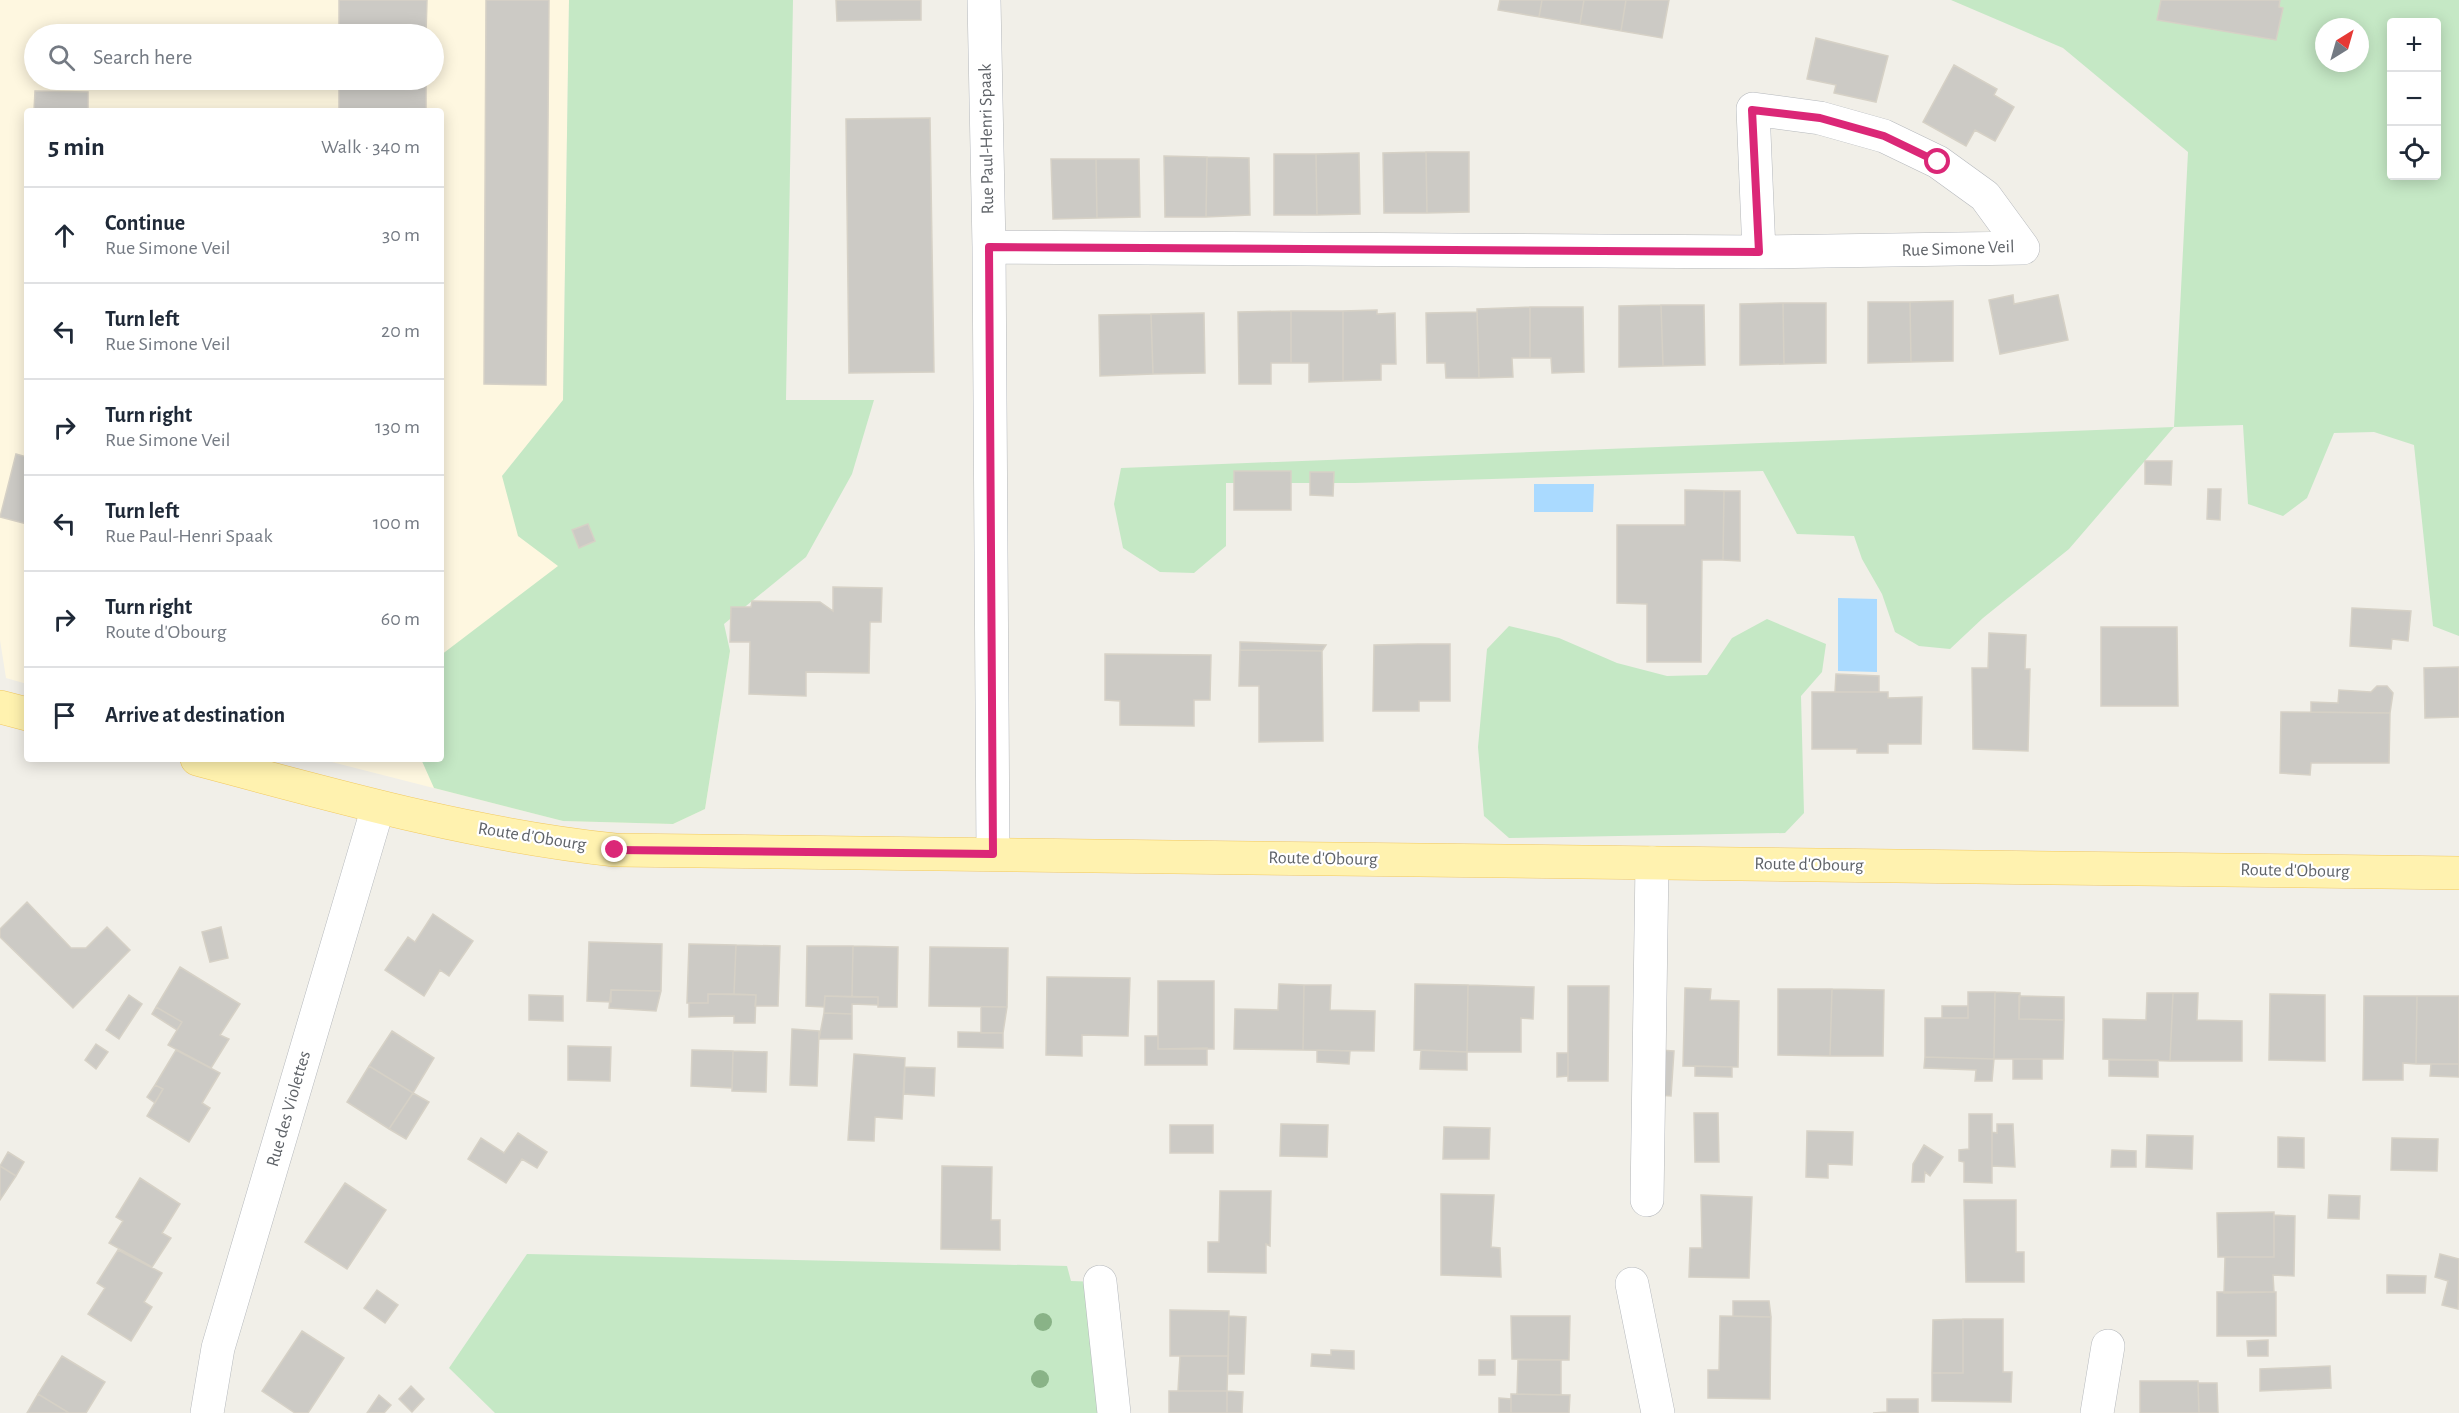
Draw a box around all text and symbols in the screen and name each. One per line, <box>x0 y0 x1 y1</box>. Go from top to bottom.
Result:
north arrow <box>2315 18 2369 72</box>
map controls <box>2387 18 2441 180</box>
button: + <box>2387 18 2441 72</box>
search box <box>24 24 444 90</box>
icon: search <box>45 41 78 74</box>
text: Search here <box>93 46 192 68</box>
street label: Rue Paul-Henri Spaak <box>977 63 997 215</box>
button: − <box>2387 72 2441 126</box>
button: locate <box>2387 126 2441 180</box>
text: 5 min <box>48 134 105 160</box>
text: Walk · 340 m <box>321 137 420 157</box>
route start <box>1924 148 1950 174</box>
text: Continue <box>105 212 185 234</box>
icon: ahead <box>48 219 81 252</box>
text: 30 m <box>382 225 420 245</box>
text: Rue Simone Veil <box>105 238 231 258</box>
street label: Rue Simone Veil <box>1901 238 2015 260</box>
text: Turn left <box>105 308 179 330</box>
icon: left <box>48 315 81 348</box>
text: 20 m <box>381 321 420 341</box>
text: Rue Simone Veil <box>105 334 231 354</box>
text: Turn right <box>105 404 192 426</box>
icon: right <box>48 411 81 444</box>
text: 130 m <box>375 417 420 437</box>
text: Rue Simone Veil <box>105 430 231 450</box>
text: Turn left <box>105 500 179 522</box>
icon: left <box>48 507 81 540</box>
text: 100 m <box>373 513 420 533</box>
text: Rue Paul-Henri Spaak <box>105 526 273 546</box>
text: Turn right <box>105 596 192 618</box>
icon: right <box>48 603 81 636</box>
text: 60 m <box>381 609 420 629</box>
text: Route d'Obourg <box>105 622 226 642</box>
icon: arrive <box>48 699 81 732</box>
text: Arrive at destination <box>105 704 285 726</box>
street label: Route d'Obourg <box>477 820 588 854</box>
route end <box>601 836 627 862</box>
street label: Route d'Obourg <box>1268 849 1378 869</box>
street label: Route d'Obourg <box>1754 855 1864 875</box>
street label: Route d'Obourg <box>2240 861 2350 881</box>
street label: Rue des Violettes <box>264 1049 314 1169</box>

